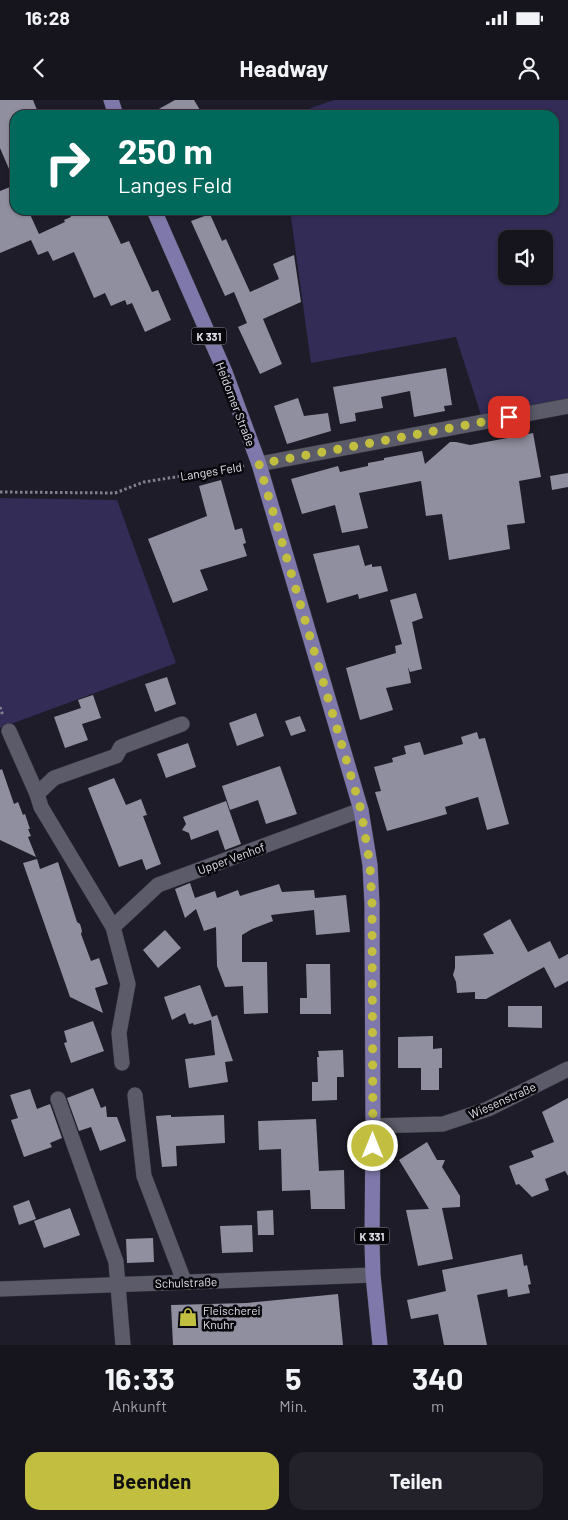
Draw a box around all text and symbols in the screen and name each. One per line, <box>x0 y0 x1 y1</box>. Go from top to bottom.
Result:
text: 16:28 <box>25 6 70 29</box>
icon: back <box>25 54 53 82</box>
icon: person <box>515 54 543 82</box>
text: Headway <box>240 55 328 81</box>
text: 250 m <box>118 129 213 171</box>
icon: right <box>35 130 100 195</box>
text: Langes Feld <box>118 171 232 197</box>
map controls <box>498 230 553 285</box>
button: sound <box>498 230 553 285</box>
road number: K 331 <box>192 328 226 345</box>
street label: Heidorner Straße <box>213 360 259 448</box>
pin <box>488 396 530 438</box>
icon: arrive <box>495 403 523 431</box>
street label: Langes Feld <box>179 459 243 483</box>
street label: Upper Venhof <box>195 839 267 877</box>
street label: Wiesenstraße <box>466 1079 538 1121</box>
position arrow <box>346 1119 398 1171</box>
road number: K 331 <box>354 1228 390 1244</box>
street label: Schulstraße <box>154 1274 218 1290</box>
place label: Fleischerei Knuhr <box>203 1303 261 1331</box>
shop icon: Fleischerei Knuhr <box>177 1306 199 1328</box>
text: 16:33 <box>105 1360 175 1396</box>
text: 5 <box>285 1360 301 1396</box>
text: 340 <box>412 1360 463 1396</box>
text: Ankunft <box>112 1396 167 1415</box>
text: Min. <box>279 1396 307 1415</box>
text: m <box>431 1396 444 1415</box>
button: Beenden <box>25 1452 279 1510</box>
button: Teilen <box>289 1452 543 1510</box>

